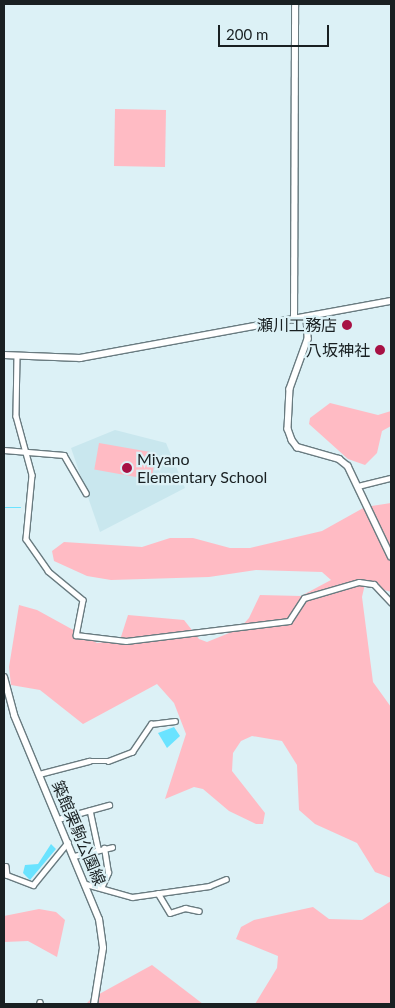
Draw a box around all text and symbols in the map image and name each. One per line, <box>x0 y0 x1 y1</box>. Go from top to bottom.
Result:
scale bar <box>220 15 331 47</box>
text: 200 m <box>226 25 268 43</box>
place label: 瀬川工務店 <box>257 315 337 335</box>
marker: 瀬川工務店 <box>341 319 353 331</box>
place label: 八坂神社 <box>306 340 370 360</box>
marker: 八坂神社 <box>374 344 386 356</box>
place label: Miyano Elementary School <box>137 449 268 487</box>
marker: Miyano Elementary School <box>121 462 133 474</box>
street label: 築館栗駒公園線 <box>48 778 110 888</box>

